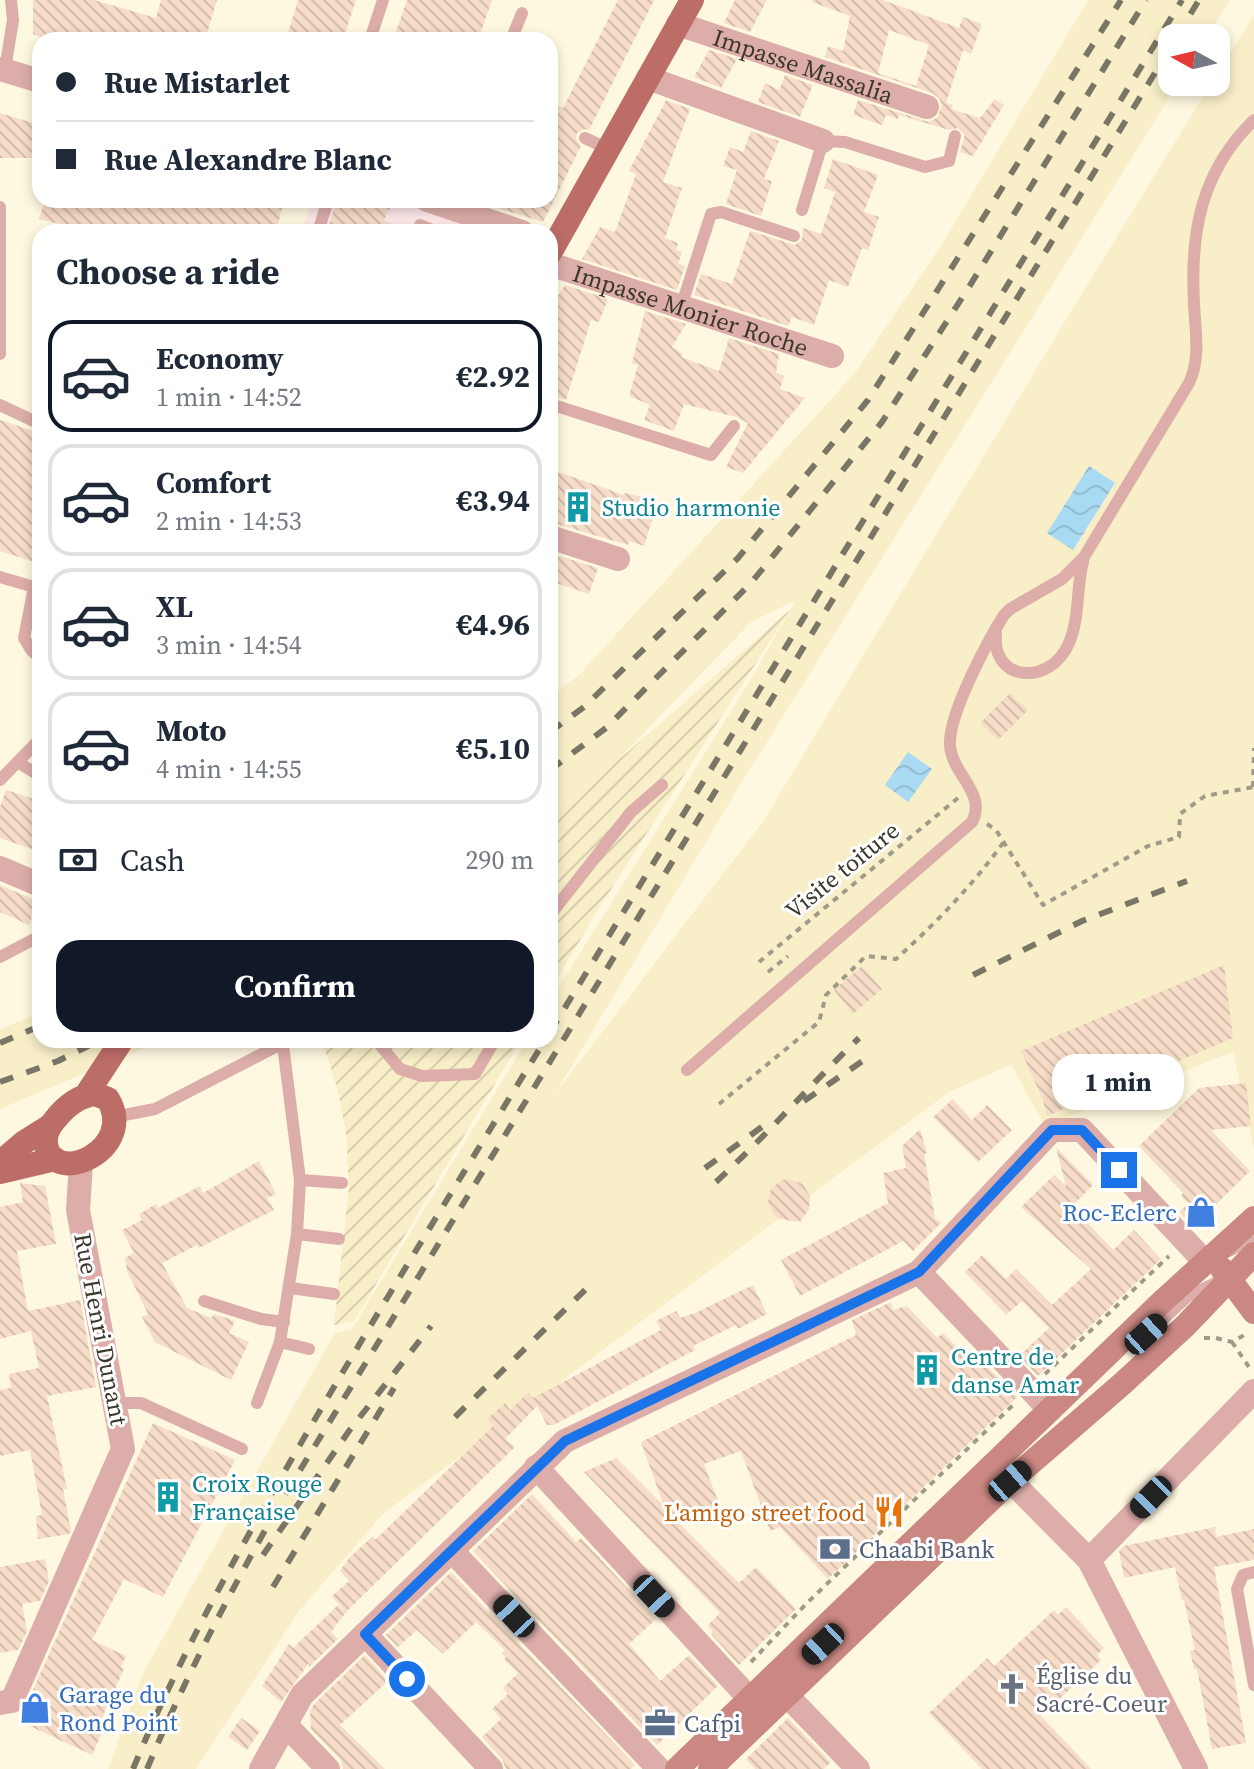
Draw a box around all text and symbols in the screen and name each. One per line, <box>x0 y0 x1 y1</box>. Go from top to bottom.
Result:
street label: Impasse Massalia <box>709 20 898 111</box>
north arrow <box>1158 24 1230 96</box>
map controls <box>1158 24 1230 96</box>
text: Rue Mistarlet <box>104 62 290 103</box>
text: Rue Alexandre Blanc <box>104 139 392 180</box>
text: Choose a ride <box>56 247 279 296</box>
street label: Impasse Monier Roche <box>569 256 813 364</box>
text: Economy <box>156 338 284 379</box>
icon: car <box>60 340 132 412</box>
text: €2.92 <box>456 356 530 397</box>
text: 1 min · 14:52 <box>156 379 302 415</box>
text: Comfort <box>156 462 271 503</box>
icon: car <box>60 464 132 536</box>
text: €3.94 <box>456 480 530 521</box>
building icon: Studio harmonie <box>561 490 595 524</box>
place label: Studio harmonie <box>602 491 781 524</box>
text: 2 min · 14:53 <box>156 503 302 539</box>
text: XL <box>156 586 193 627</box>
icon: car <box>60 588 132 660</box>
text: €4.96 <box>456 604 530 645</box>
text: 3 min · 14:54 <box>156 627 302 663</box>
text: Moto <box>156 710 227 751</box>
icon: car <box>60 712 132 784</box>
text: €5.10 <box>456 728 530 769</box>
text: 4 min · 14:55 <box>156 751 302 787</box>
street label: Visite toiture <box>778 814 906 926</box>
icon: cash <box>56 838 100 882</box>
text: Cash <box>120 840 185 881</box>
text: 290 m <box>466 842 534 878</box>
button: Confirm <box>56 940 534 1032</box>
callout: 1 min <box>1053 1054 1185 1110</box>
text: 1 min <box>1084 1064 1152 1100</box>
route end <box>1101 1152 1137 1188</box>
shop icon: Roc-Eclerc <box>1184 1195 1218 1229</box>
place label: Roc-Eclerc <box>1062 1196 1177 1229</box>
street label: Rue Henri Dunant <box>66 1230 136 1428</box>
car <box>1120 1309 1172 1359</box>
place label: Centre de danse Amar <box>951 1340 1079 1401</box>
building icon: Centre de danse Amar <box>910 1353 944 1387</box>
car <box>984 1456 1036 1506</box>
place label: Croix Rouge Française <box>192 1467 322 1528</box>
car <box>1126 1471 1176 1523</box>
building icon: Croix Rouge Française <box>151 1480 185 1514</box>
restaurant icon: L'amigo street food <box>872 1495 906 1529</box>
place label: L'amigo street food <box>664 1496 865 1529</box>
bank icon: Chaabi Bank <box>818 1532 852 1566</box>
place label: Chaabi Bank <box>859 1533 995 1566</box>
car <box>629 1570 679 1622</box>
car <box>489 1590 539 1642</box>
car <box>797 1619 849 1669</box>
place label: Église du Sacré-Coeur <box>1036 1659 1167 1720</box>
route start <box>389 1661 425 1697</box>
church icon: Église du Sacré-Coeur <box>995 1672 1029 1706</box>
place label: Garage du Rond Point <box>59 1678 178 1739</box>
shop icon: Garage du Rond Point <box>18 1691 52 1725</box>
office icon: Cafpi <box>643 1706 677 1740</box>
place label: Cafpi <box>684 1707 741 1740</box>

